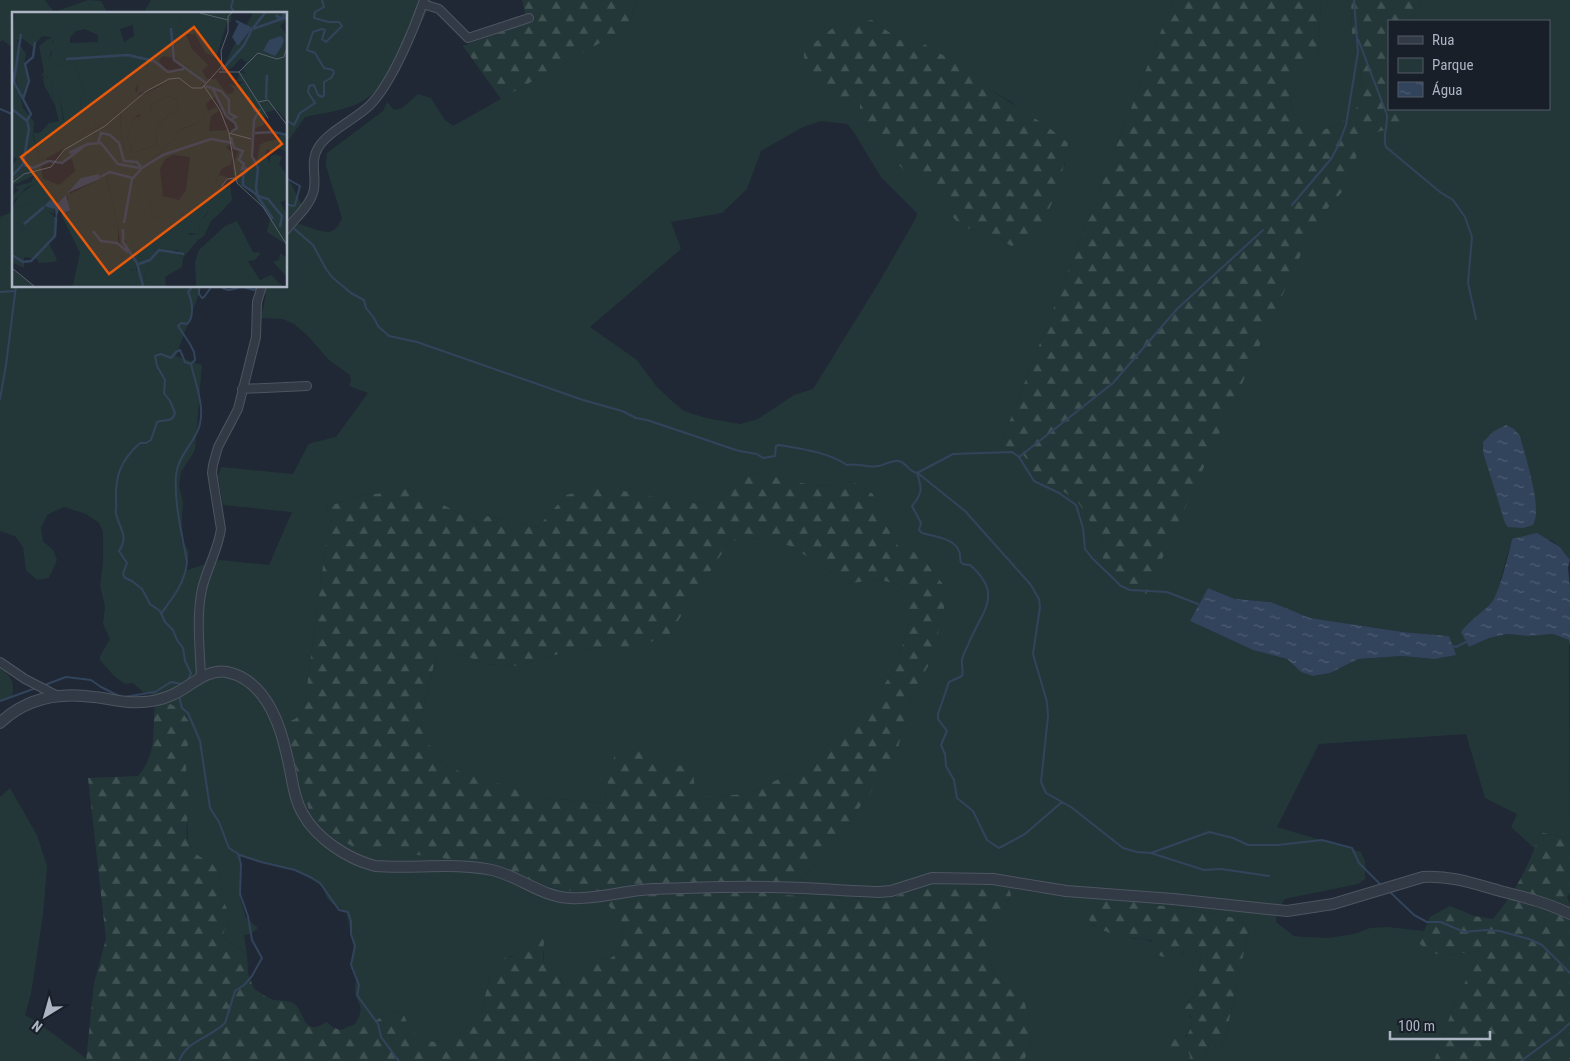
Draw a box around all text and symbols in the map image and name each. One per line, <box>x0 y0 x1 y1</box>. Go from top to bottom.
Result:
inset map <box>12 12 288 288</box>
legend <box>1388 20 1550 110</box>
text: Rua <box>1432 31 1454 49</box>
text: Parque <box>1432 56 1474 74</box>
text: Água <box>1432 81 1462 99</box>
north arrow <box>20 991 70 1041</box>
scale bar <box>1390 1008 1490 1040</box>
text: N <box>29 1017 45 1035</box>
text: 100 m <box>1398 1017 1435 1035</box>

